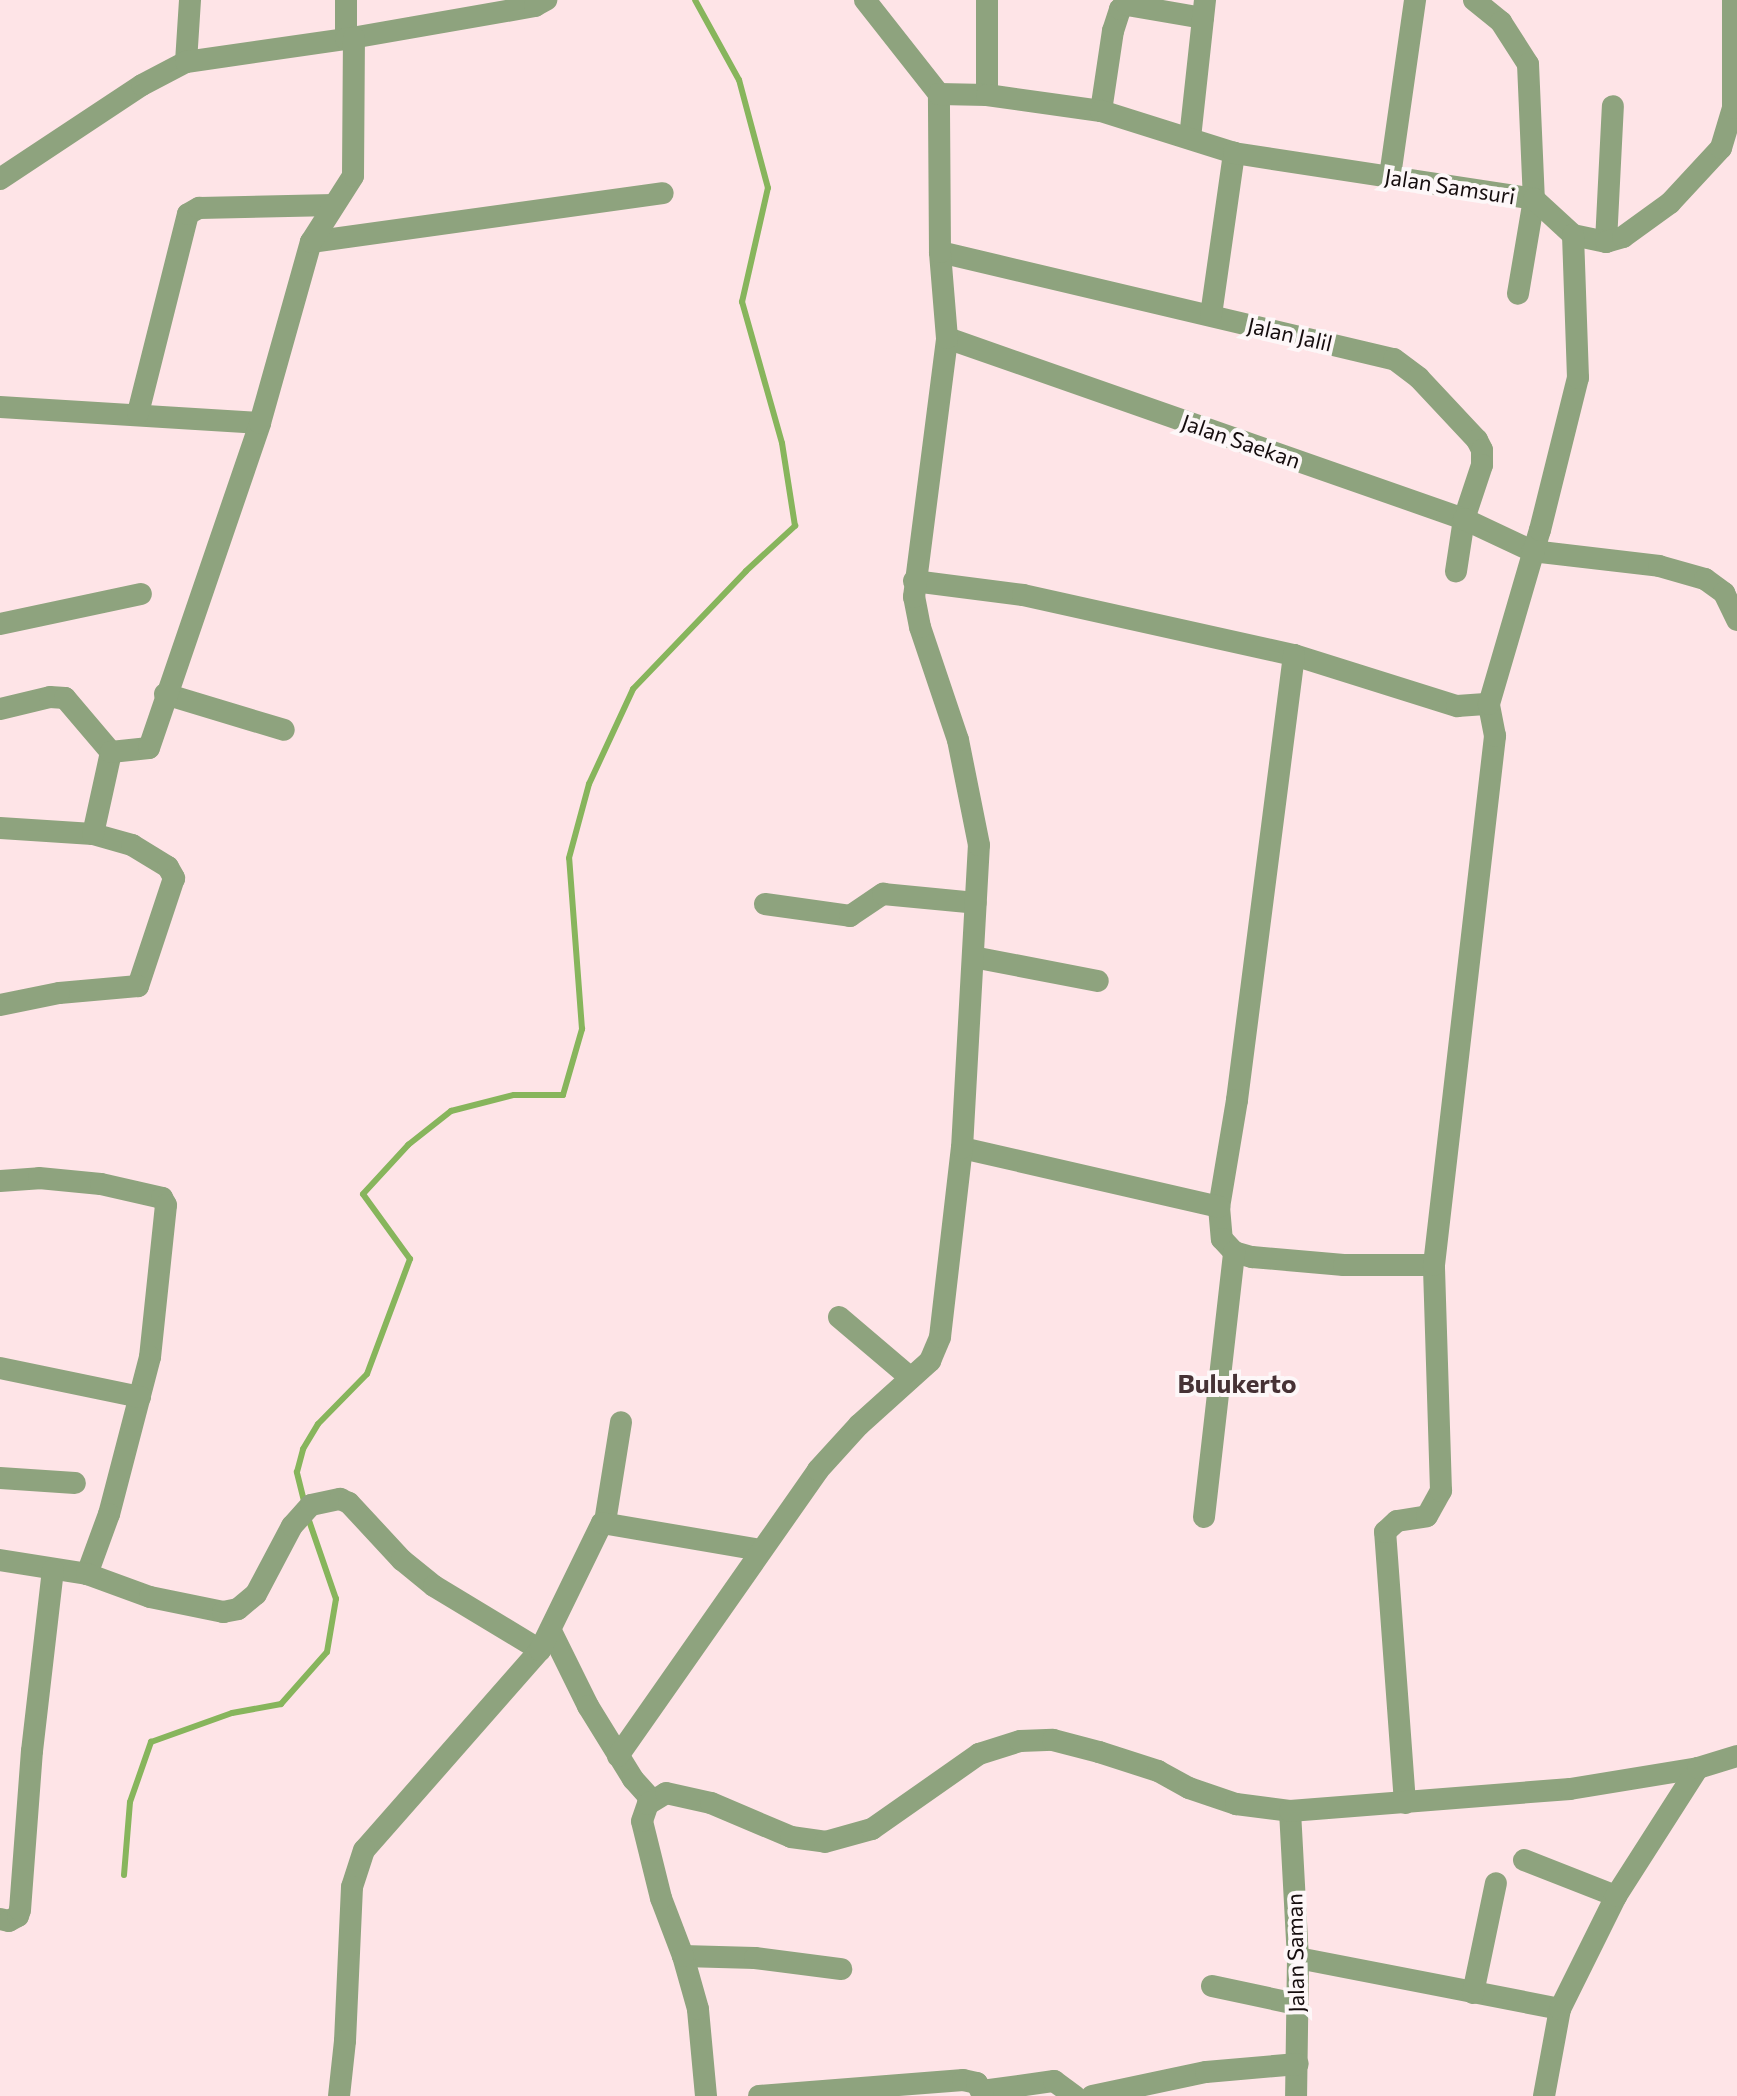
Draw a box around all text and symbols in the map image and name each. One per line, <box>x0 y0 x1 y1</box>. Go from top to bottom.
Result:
street label: Jalan Samsuri <box>1383 163 1517 209</box>
street label: Jalan Jalil <box>1245 311 1335 357</box>
street label: Jalan Saekan <box>1178 408 1304 474</box>
district label: Bulukerto <box>1177 1367 1297 1399</box>
street label: Jalan Saman <box>1281 1893 1309 2013</box>

